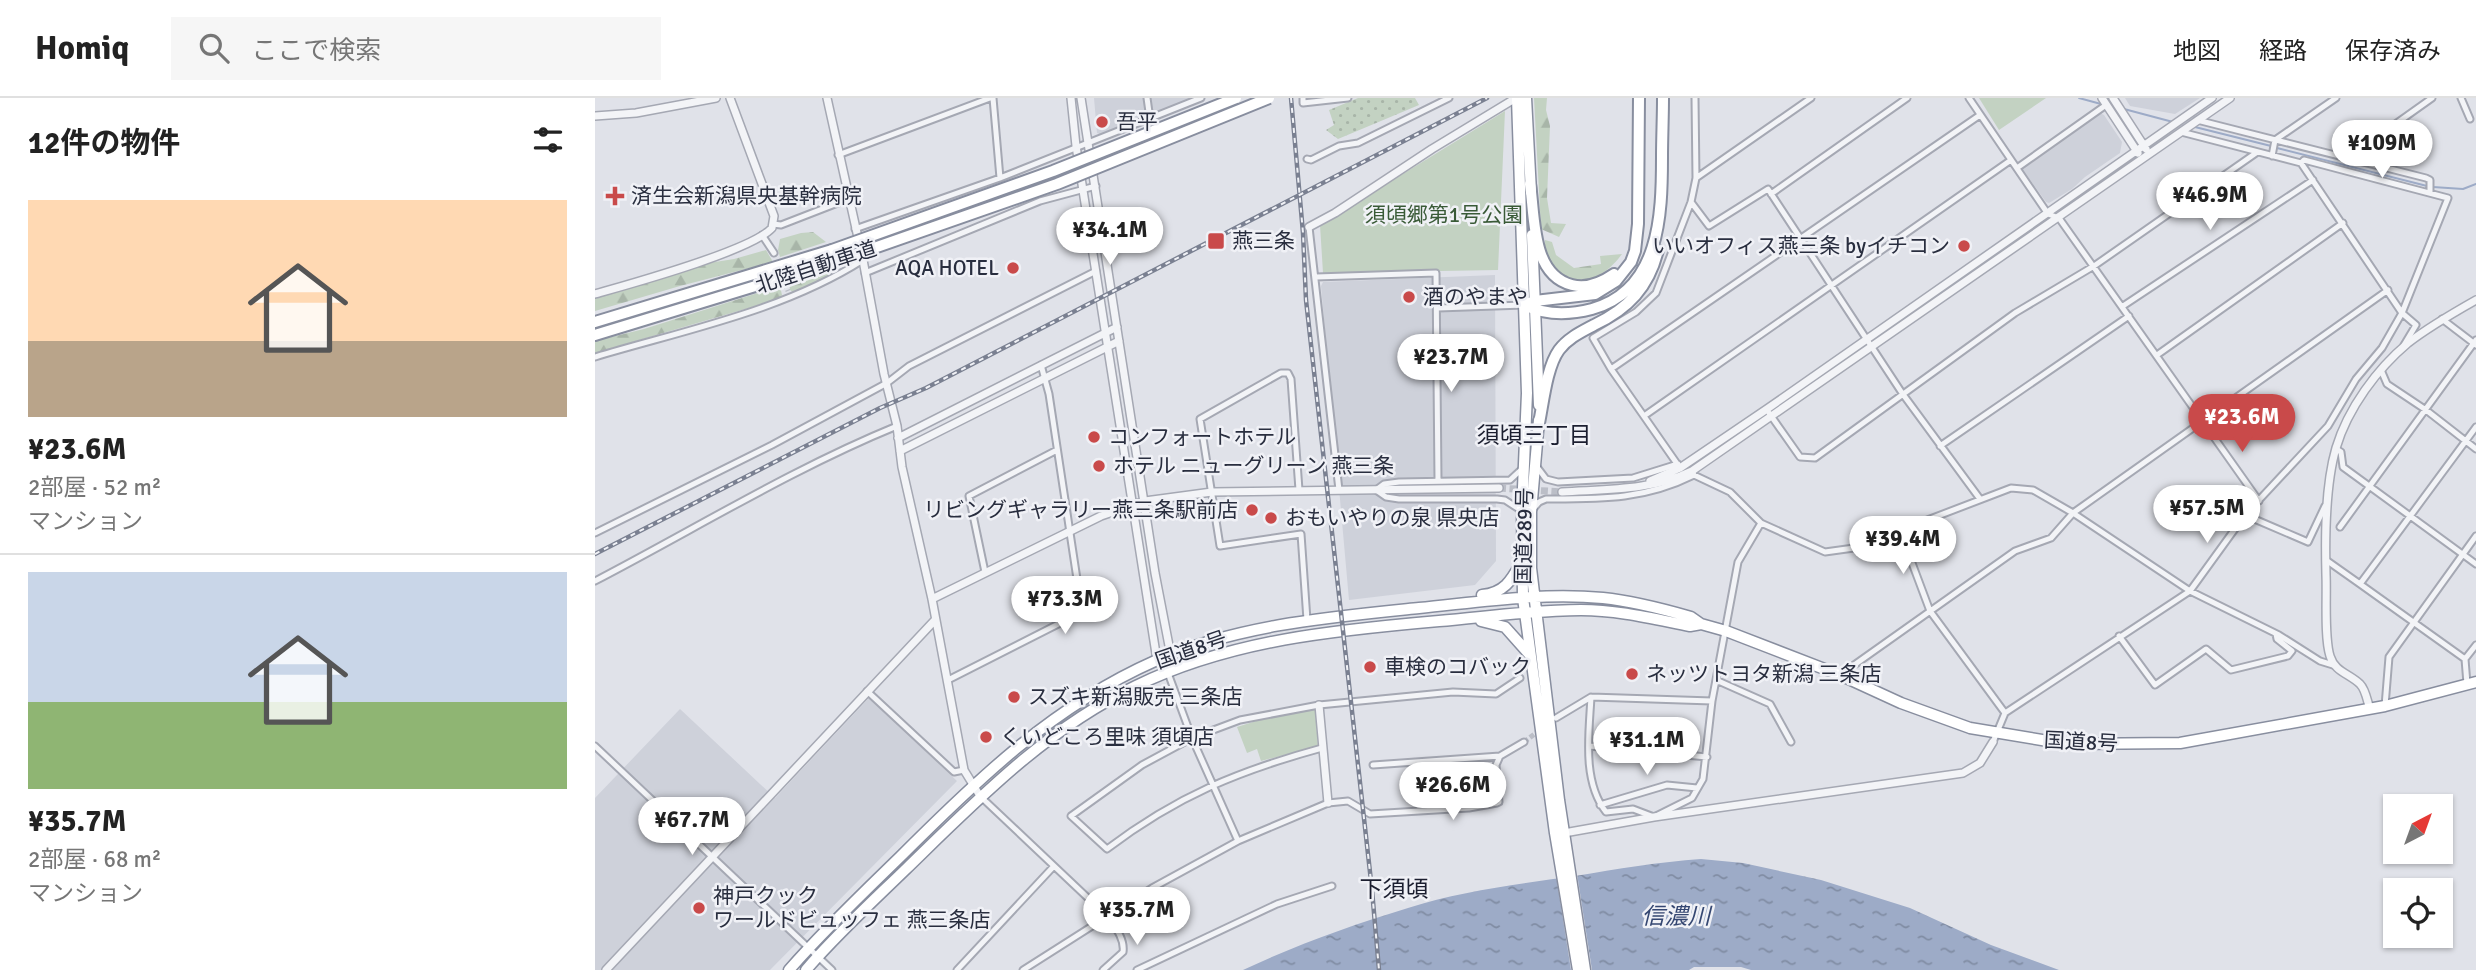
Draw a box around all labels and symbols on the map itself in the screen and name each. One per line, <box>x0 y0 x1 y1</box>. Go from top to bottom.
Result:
place label: 吾平 <box>1116 109 1158 135</box>
marker: 吾平 <box>1094 114 1110 130</box>
pin: ¥109M <box>2333 120 2431 180</box>
pin: ¥46.9M <box>2153 172 2267 232</box>
place label: 済生会新潟県央基幹病院 <box>631 183 862 209</box>
marker: 済生会新潟県央基幹病院 <box>605 186 625 206</box>
park label: 須頃郷第1号公園 <box>1365 202 1523 228</box>
pin: ¥34.1M <box>1053 208 1167 267</box>
place label: 燕三条 <box>1232 228 1295 254</box>
marker: 燕三条 <box>1206 231 1226 251</box>
place label: いいオフィス燕三条 byイチコン <box>1652 233 1950 259</box>
street label: 北陸自動車道 <box>752 235 880 299</box>
marker: いいオフィス燕三条 byイチコン <box>1956 238 1972 254</box>
place label: AQA HOTEL <box>895 255 999 281</box>
marker: AQA HOTEL <box>1005 260 1021 276</box>
place label: 酒のやまや <box>1423 284 1528 310</box>
marker: 酒のやまや <box>1401 289 1417 305</box>
pin: ¥23.7M <box>1394 334 1508 394</box>
pin: ¥23.6M <box>2185 394 2299 454</box>
district label: 須頃三丁目 <box>1477 421 1592 450</box>
place label: コンフォートホテル <box>1108 424 1296 450</box>
marker: コンフォートホテル <box>1086 429 1102 445</box>
place label: ホテル ニューグリーン 燕三条 <box>1113 453 1394 479</box>
marker: ホテル ニューグリーン 燕三条 <box>1091 458 1107 474</box>
pin: ¥57.5M <box>2150 486 2264 545</box>
street label: 国道289号 <box>1510 487 1538 585</box>
place label: リビングギャラリー燕三条駅前店 <box>923 497 1238 523</box>
marker: リビングギャラリー燕三条駅前店 <box>1244 502 1260 518</box>
place label: おもいやりの泉 県央店 <box>1285 505 1499 531</box>
marker: おもいやりの泉 県央店 <box>1263 510 1279 526</box>
pin: ¥39.4M <box>1846 517 1960 576</box>
pin: ¥73.3M <box>1008 576 1122 636</box>
street label: 国道8号 <box>1152 626 1230 674</box>
place label: 車検のコバック <box>1384 654 1531 680</box>
marker: 車検のコバック <box>1362 659 1378 675</box>
place label: ネッツトヨタ新潟 三条店 <box>1646 661 1882 687</box>
marker: ネッツトヨタ新潟 三条店 <box>1624 666 1640 682</box>
place label: スズキ新潟販売 三条店 <box>1028 684 1243 710</box>
marker: スズキ新潟販売 三条店 <box>1006 689 1022 705</box>
pin: ¥31.1M <box>1590 718 1704 777</box>
place label: くいどころ里味 須頃店 <box>1000 724 1214 750</box>
street label: 国道8号 <box>2043 727 2119 757</box>
marker: くいどころ里味 須頃店 <box>978 729 994 745</box>
pin: ¥26.6M <box>1396 762 1510 822</box>
north arrow <box>2383 794 2453 864</box>
pin: ¥67.7M <box>635 798 749 857</box>
district label: 下須頃 <box>1360 875 1429 904</box>
place label: 神戸クック ワールドビュッフェ 燕三条店 <box>713 883 991 933</box>
pin: ¥35.7M <box>1080 888 1194 947</box>
marker: 神戸クック ワールドビュッフェ 燕三条店 <box>691 900 707 916</box>
water label: 信濃川 <box>1642 902 1714 931</box>

